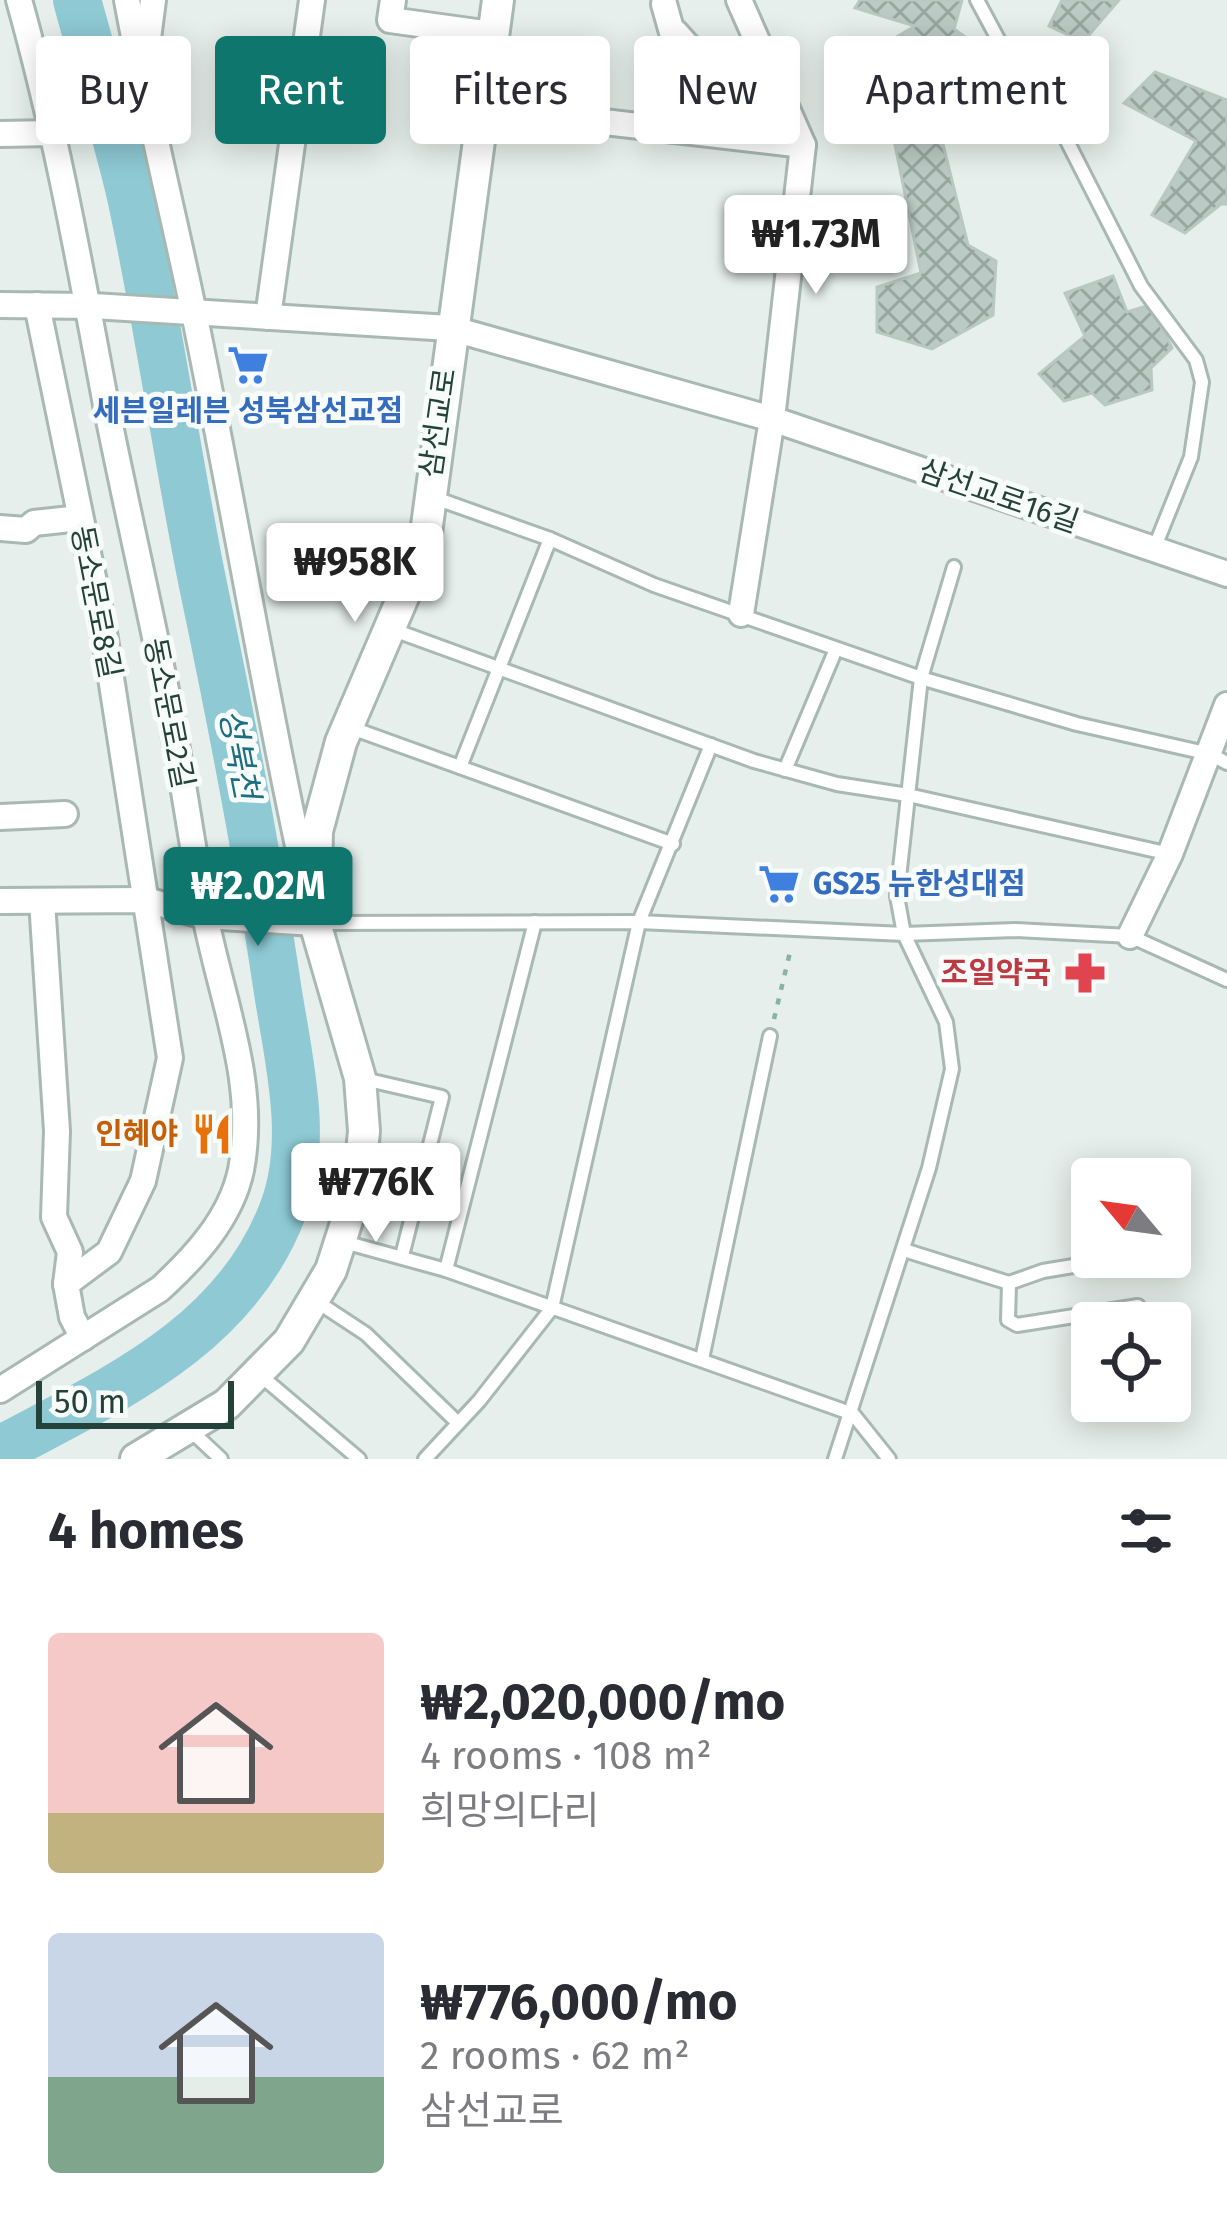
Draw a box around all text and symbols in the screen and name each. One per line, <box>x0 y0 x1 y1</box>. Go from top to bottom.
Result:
chip: Buy <box>36 36 191 144</box>
chip: Rent <box>215 36 386 144</box>
chip: Filters <box>410 36 610 144</box>
chip: New <box>634 36 800 144</box>
chip: Apartment <box>824 36 1109 144</box>
pin: ₩1.73M <box>718 195 914 297</box>
text: ₩1.73M <box>751 211 881 257</box>
supermarket icon: 세븐일레븐 성북삼선교점 <box>225 342 271 388</box>
street label: 삼선교로 <box>412 366 464 480</box>
place label: 세븐일레븐 성북삼선교점 <box>93 393 403 429</box>
street label: 삼선교로16길 <box>914 452 1084 540</box>
street label: 동소문로8길 <box>64 523 128 681</box>
pin: ₩958K <box>271 523 439 625</box>
text: ₩958K <box>293 539 417 585</box>
street label: 동소문로2길 <box>137 635 201 791</box>
water label: 성북천 <box>211 705 268 806</box>
pin: ₩2.02M <box>160 847 356 949</box>
supermarket icon: GS25 뉴한성대점 <box>756 861 802 907</box>
text: ₩2.02M <box>190 863 326 909</box>
place label: GS25 뉴한성대점 <box>813 866 1026 902</box>
pharmacy icon: 조일약국 <box>1062 950 1108 996</box>
place label: 조일약국 <box>941 955 1051 991</box>
restaurant icon: 인혜야 <box>189 1111 235 1157</box>
place label: 인혜야 <box>95 1116 178 1152</box>
pin: ₩776K <box>292 1143 460 1245</box>
north arrow <box>1071 1158 1191 1278</box>
map controls <box>1071 1158 1191 1422</box>
text: ₩776K <box>318 1159 434 1205</box>
button: locate <box>1071 1302 1191 1422</box>
scale bar <box>36 1375 234 1428</box>
text: 50 m <box>54 1382 126 1422</box>
icon: filters <box>1113 1498 1179 1564</box>
text: 4 homes <box>48 1500 244 1562</box>
text: ₩2,020,000/mo <box>420 1671 785 1733</box>
icon: home <box>144 1681 288 1825</box>
text: 4 rooms · 108 m² <box>420 1733 712 1779</box>
text: 희망의다리 <box>420 1788 599 1834</box>
text: ₩776,000/mo <box>420 1971 738 2033</box>
icon: home <box>144 1981 288 2125</box>
text: 2 rooms · 62 m² <box>420 2033 690 2079</box>
text: 삼선교로 <box>420 2088 564 2134</box>

